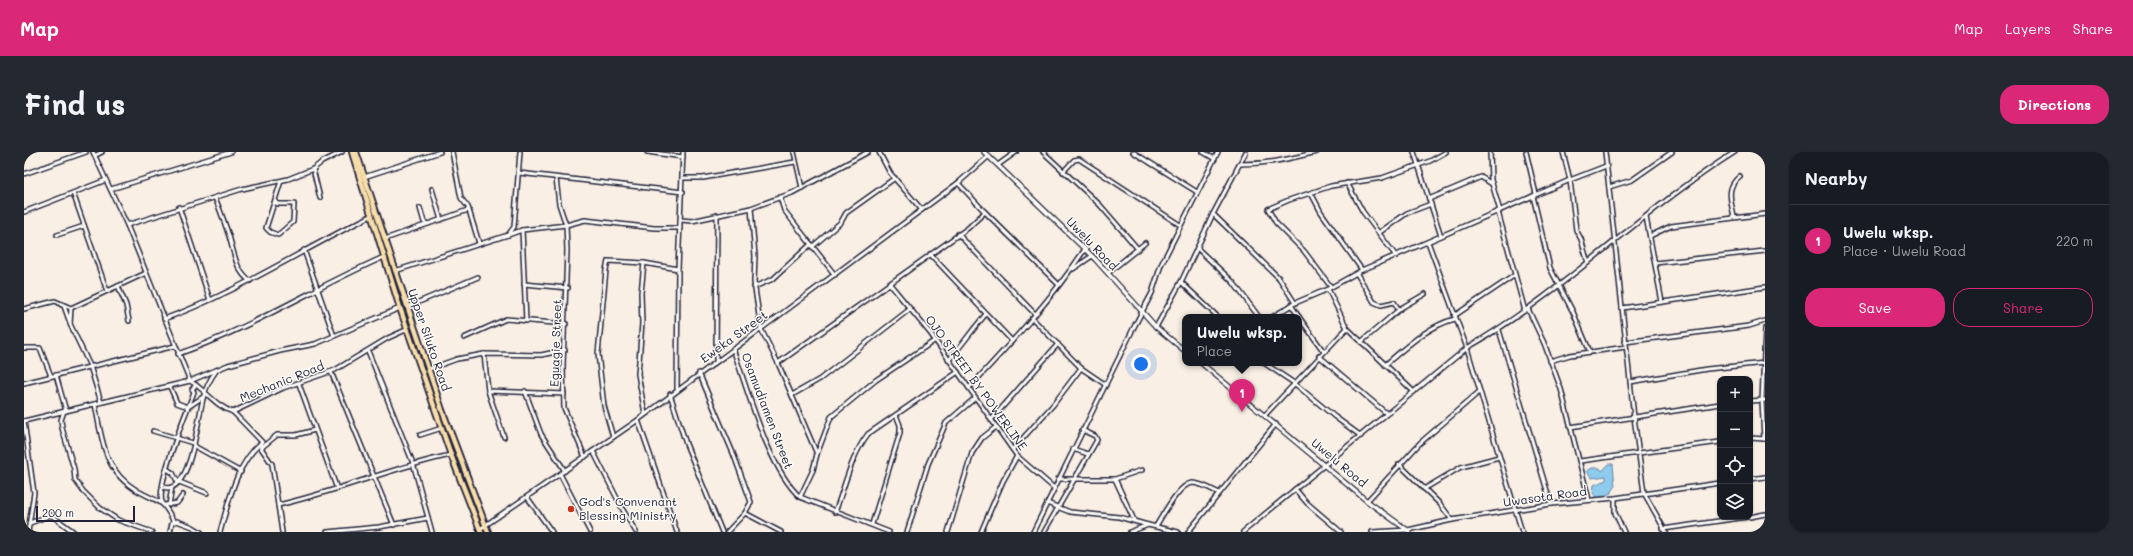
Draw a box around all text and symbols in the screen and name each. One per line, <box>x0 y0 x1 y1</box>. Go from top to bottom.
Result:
text: Map <box>20 16 59 41</box>
text: Map <box>1954 19 1983 38</box>
text: Layers <box>2005 19 2051 38</box>
text: Share <box>2073 19 2113 38</box>
button: Directions <box>2000 85 2109 124</box>
text: Find us <box>24 86 125 122</box>
text: Nearby <box>1805 167 1867 189</box>
street label: Uwelu Road <box>1063 213 1122 274</box>
text: Uwelu wksp. <box>1843 222 1933 242</box>
text: 1 <box>1815 232 1821 249</box>
text: 220 m <box>2056 232 2093 249</box>
text: Place · Uwelu Road <box>1843 242 1966 259</box>
street label: Upper Siluko Road <box>405 286 455 393</box>
button: Save <box>1805 288 1945 327</box>
button: Share <box>1953 288 2093 327</box>
street label: Eguagie Street <box>545 299 565 387</box>
street label: Eweka Street <box>697 306 770 366</box>
street label: OJO STREET BY POWERLINE <box>922 312 1031 453</box>
popup <box>1182 314 1302 366</box>
text: Uwelu wksp. <box>1197 322 1287 342</box>
text: Place <box>1197 342 1232 359</box>
street label: Osamudiamen Street <box>738 350 798 471</box>
your location <box>1131 354 1151 374</box>
street label: Mechanic Road <box>237 357 326 405</box>
map controls <box>1717 376 1753 520</box>
button: + <box>1717 376 1753 412</box>
pin: 1 <box>1229 379 1255 412</box>
button: − <box>1717 412 1753 448</box>
street label: Uwelu Road <box>1308 434 1371 490</box>
button: locate <box>1717 448 1753 484</box>
street label: Uwasota Road <box>1502 482 1588 510</box>
button: layers <box>1717 484 1753 520</box>
place label: God's Convenant Blessing Ministry <box>579 493 677 523</box>
scale bar <box>36 504 135 523</box>
marker: God's Convenant Blessing Ministry <box>566 504 576 514</box>
text: 200 m <box>42 505 74 520</box>

